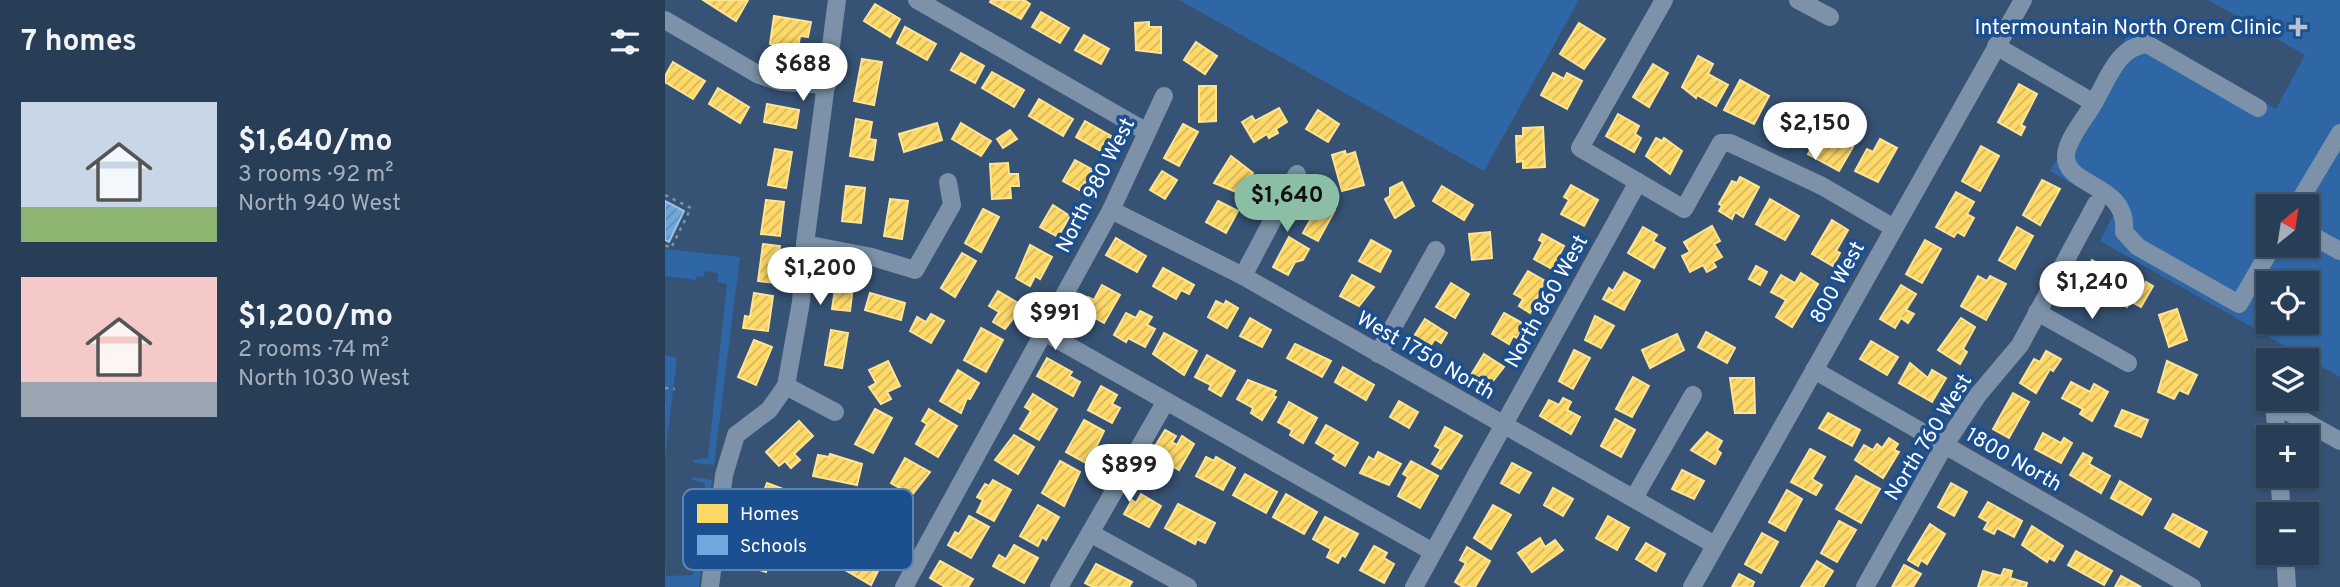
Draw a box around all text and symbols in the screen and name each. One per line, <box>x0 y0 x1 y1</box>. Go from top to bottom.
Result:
place label: Intermountain North Orem Clinic <box>1974 15 2282 42</box>
marker: Intermountain North Orem Clinic <box>2288 17 2308 37</box>
icon: filters <box>606 23 644 61</box>
text: 7 homes <box>21 24 137 61</box>
pin: $688 <box>762 43 844 103</box>
text: $688 <box>775 51 831 80</box>
pin: $2,150 <box>1758 102 1872 162</box>
text: $2,150 <box>1779 110 1851 139</box>
street label: North 980 West <box>1051 113 1142 258</box>
text: $1,640/mo <box>238 124 392 161</box>
icon: home <box>77 130 161 214</box>
text: 3 rooms · 92 m² <box>238 161 394 190</box>
pin: $1,640 <box>1230 174 1344 234</box>
text: $1,640 <box>1250 182 1324 211</box>
text: North 940 West <box>238 190 401 219</box>
north arrow <box>2256 194 2319 257</box>
map controls <box>2256 194 2319 565</box>
street label: North 860 West <box>1499 230 1595 373</box>
street label: 800 West <box>1805 237 1872 329</box>
pin: $1,200 <box>763 247 877 307</box>
text: $1,200 <box>783 255 857 284</box>
pin: $1,240 <box>2035 262 2149 321</box>
text: $1,240 <box>2055 269 2129 298</box>
button: locate <box>2256 271 2319 334</box>
pin: $991 <box>1014 292 1096 352</box>
text: $1,200/mo <box>238 299 393 336</box>
text: $991 <box>1029 300 1081 329</box>
icon: home <box>77 305 161 389</box>
street label: West 1750 North <box>1351 306 1499 407</box>
text: 2 rooms · 74 m² <box>238 336 389 365</box>
button: layers <box>2256 348 2319 411</box>
text: North 1030 West <box>238 365 410 394</box>
street label: North 760 West <box>1879 369 1979 506</box>
street label: 1800 North <box>1960 422 2066 499</box>
button: + <box>2256 425 2319 488</box>
pin: $899 <box>1088 444 1170 504</box>
text: $899 <box>1101 452 1157 481</box>
legend <box>683 489 913 570</box>
button: − <box>2256 502 2319 565</box>
text: Homes <box>740 503 799 527</box>
text: Schools <box>740 535 807 559</box>

